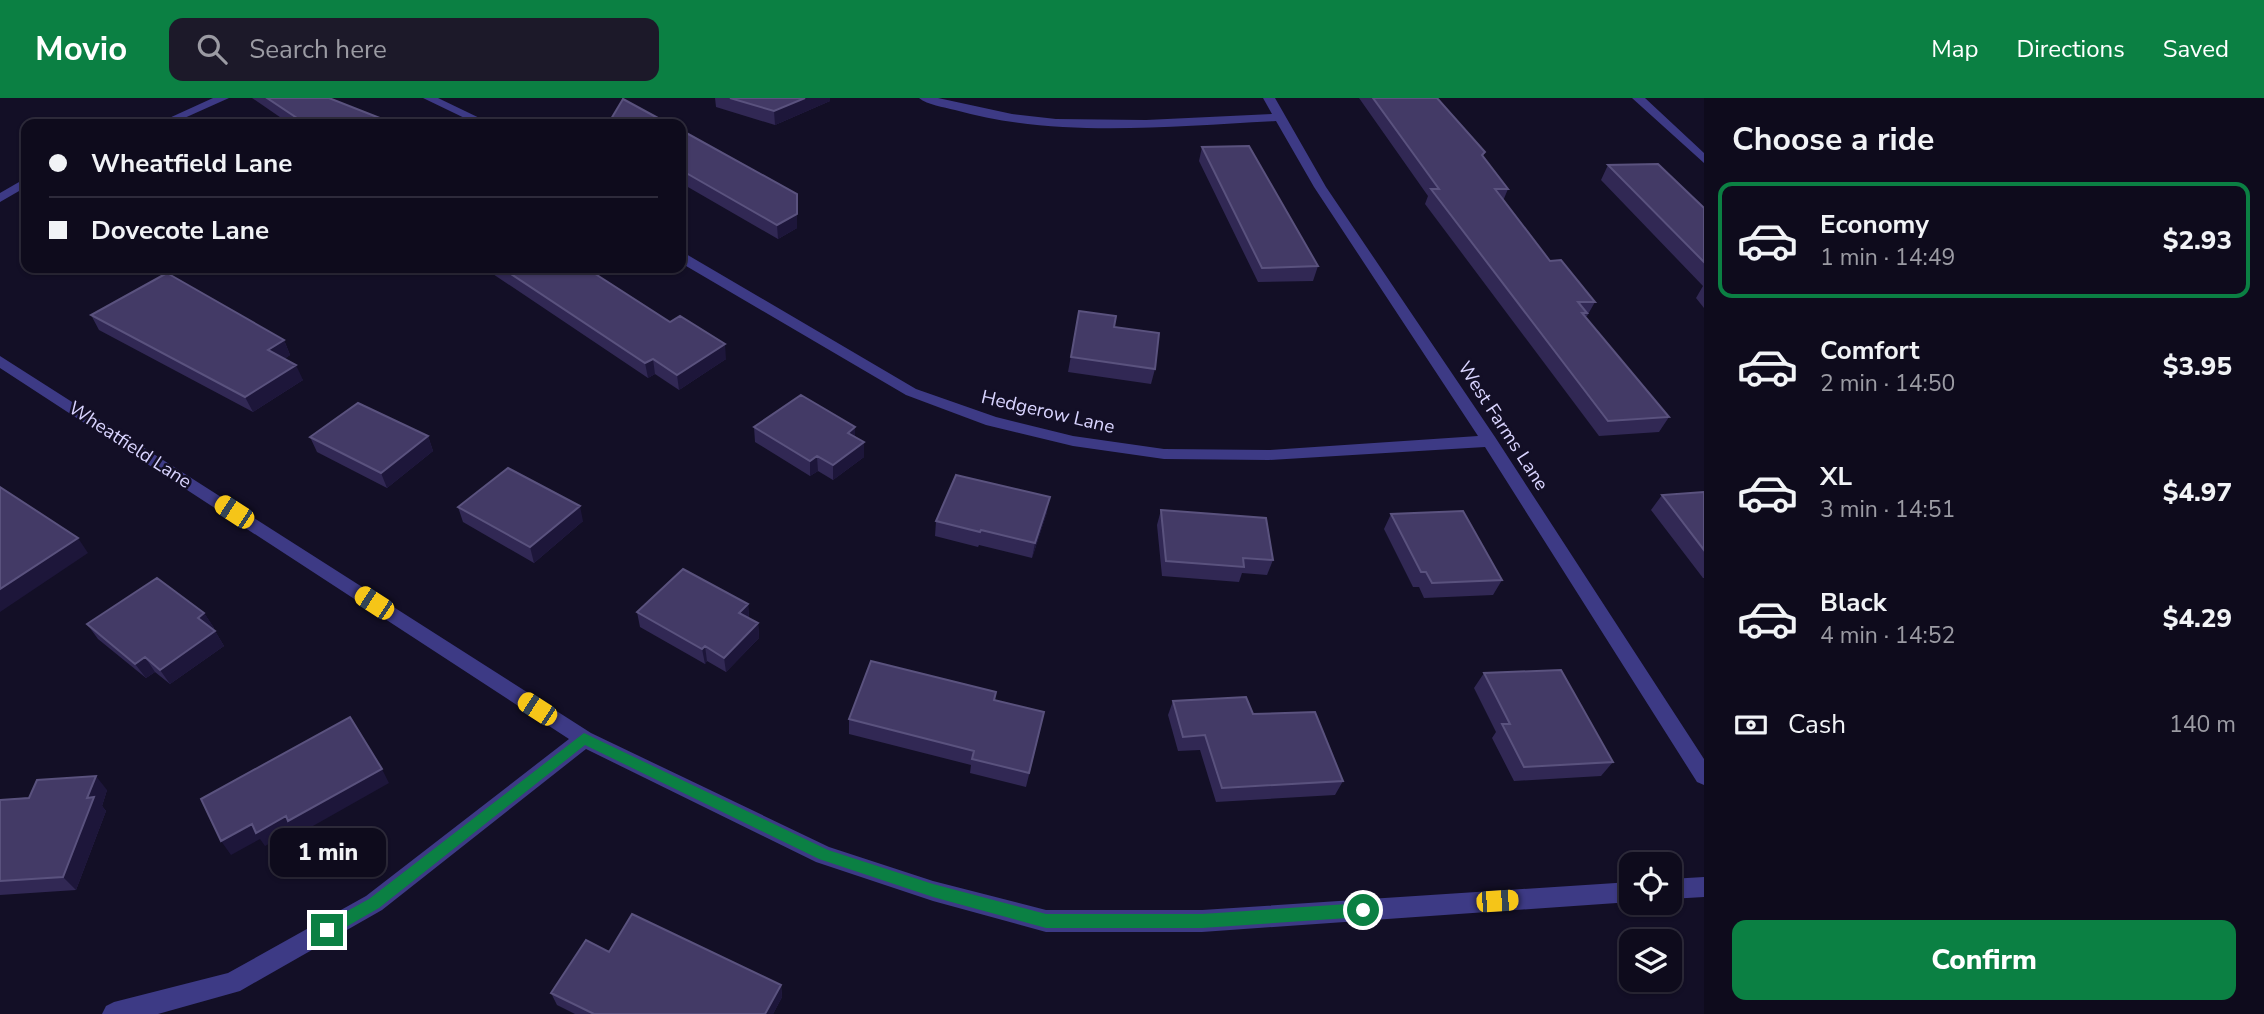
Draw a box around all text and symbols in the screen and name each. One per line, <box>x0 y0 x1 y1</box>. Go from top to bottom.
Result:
search box <box>169 18 659 81</box>
text: Movio <box>35 27 127 72</box>
icon: search <box>193 30 231 68</box>
text: Search here <box>249 32 387 67</box>
text: Map <box>1931 33 1978 65</box>
text: Directions <box>2016 33 2125 65</box>
text: Saved <box>2163 33 2229 65</box>
text: Choose a ride <box>1732 118 1934 161</box>
text: Wheatfield Lane <box>91 146 292 181</box>
text: Economy <box>1820 207 1929 242</box>
icon: car <box>1736 209 1799 272</box>
text: Dovecote Lane <box>91 213 269 248</box>
text: $2.93 <box>2163 223 2232 258</box>
text: 1 min · 14:49 <box>1820 242 1955 273</box>
text: Comfort <box>1820 333 1920 368</box>
icon: car <box>1736 335 1799 398</box>
text: $3.95 <box>2163 349 2232 384</box>
street label: West Farms Lane <box>1452 356 1554 496</box>
text: 2 min · 14:50 <box>1820 368 1955 399</box>
street label: Hedgerow Lane <box>979 384 1117 440</box>
street label: Wheatfield Lane <box>63 395 197 495</box>
text: XL <box>1820 459 1852 494</box>
icon: car <box>1736 461 1799 524</box>
text: $4.97 <box>2163 475 2232 510</box>
car <box>211 492 258 532</box>
text: 3 min · 14:51 <box>1820 494 1955 525</box>
car <box>351 583 398 623</box>
text: Black <box>1820 585 1887 620</box>
icon: car <box>1736 587 1799 650</box>
text: $4.29 <box>2163 601 2232 636</box>
text: 4 min · 14:52 <box>1820 620 1955 651</box>
car <box>514 689 561 729</box>
icon: cash <box>1732 706 1770 744</box>
text: Cash <box>1788 707 1846 742</box>
text: 140 m <box>2169 709 2236 740</box>
callout: 1 min <box>269 828 385 878</box>
text: 1 min <box>298 837 358 868</box>
map controls <box>1619 852 1682 992</box>
button: locate <box>1619 852 1682 915</box>
car <box>1476 889 1519 913</box>
route start <box>1347 894 1379 926</box>
route end <box>311 914 343 946</box>
button: Confirm <box>1732 920 2236 1000</box>
button: layers <box>1619 929 1682 992</box>

